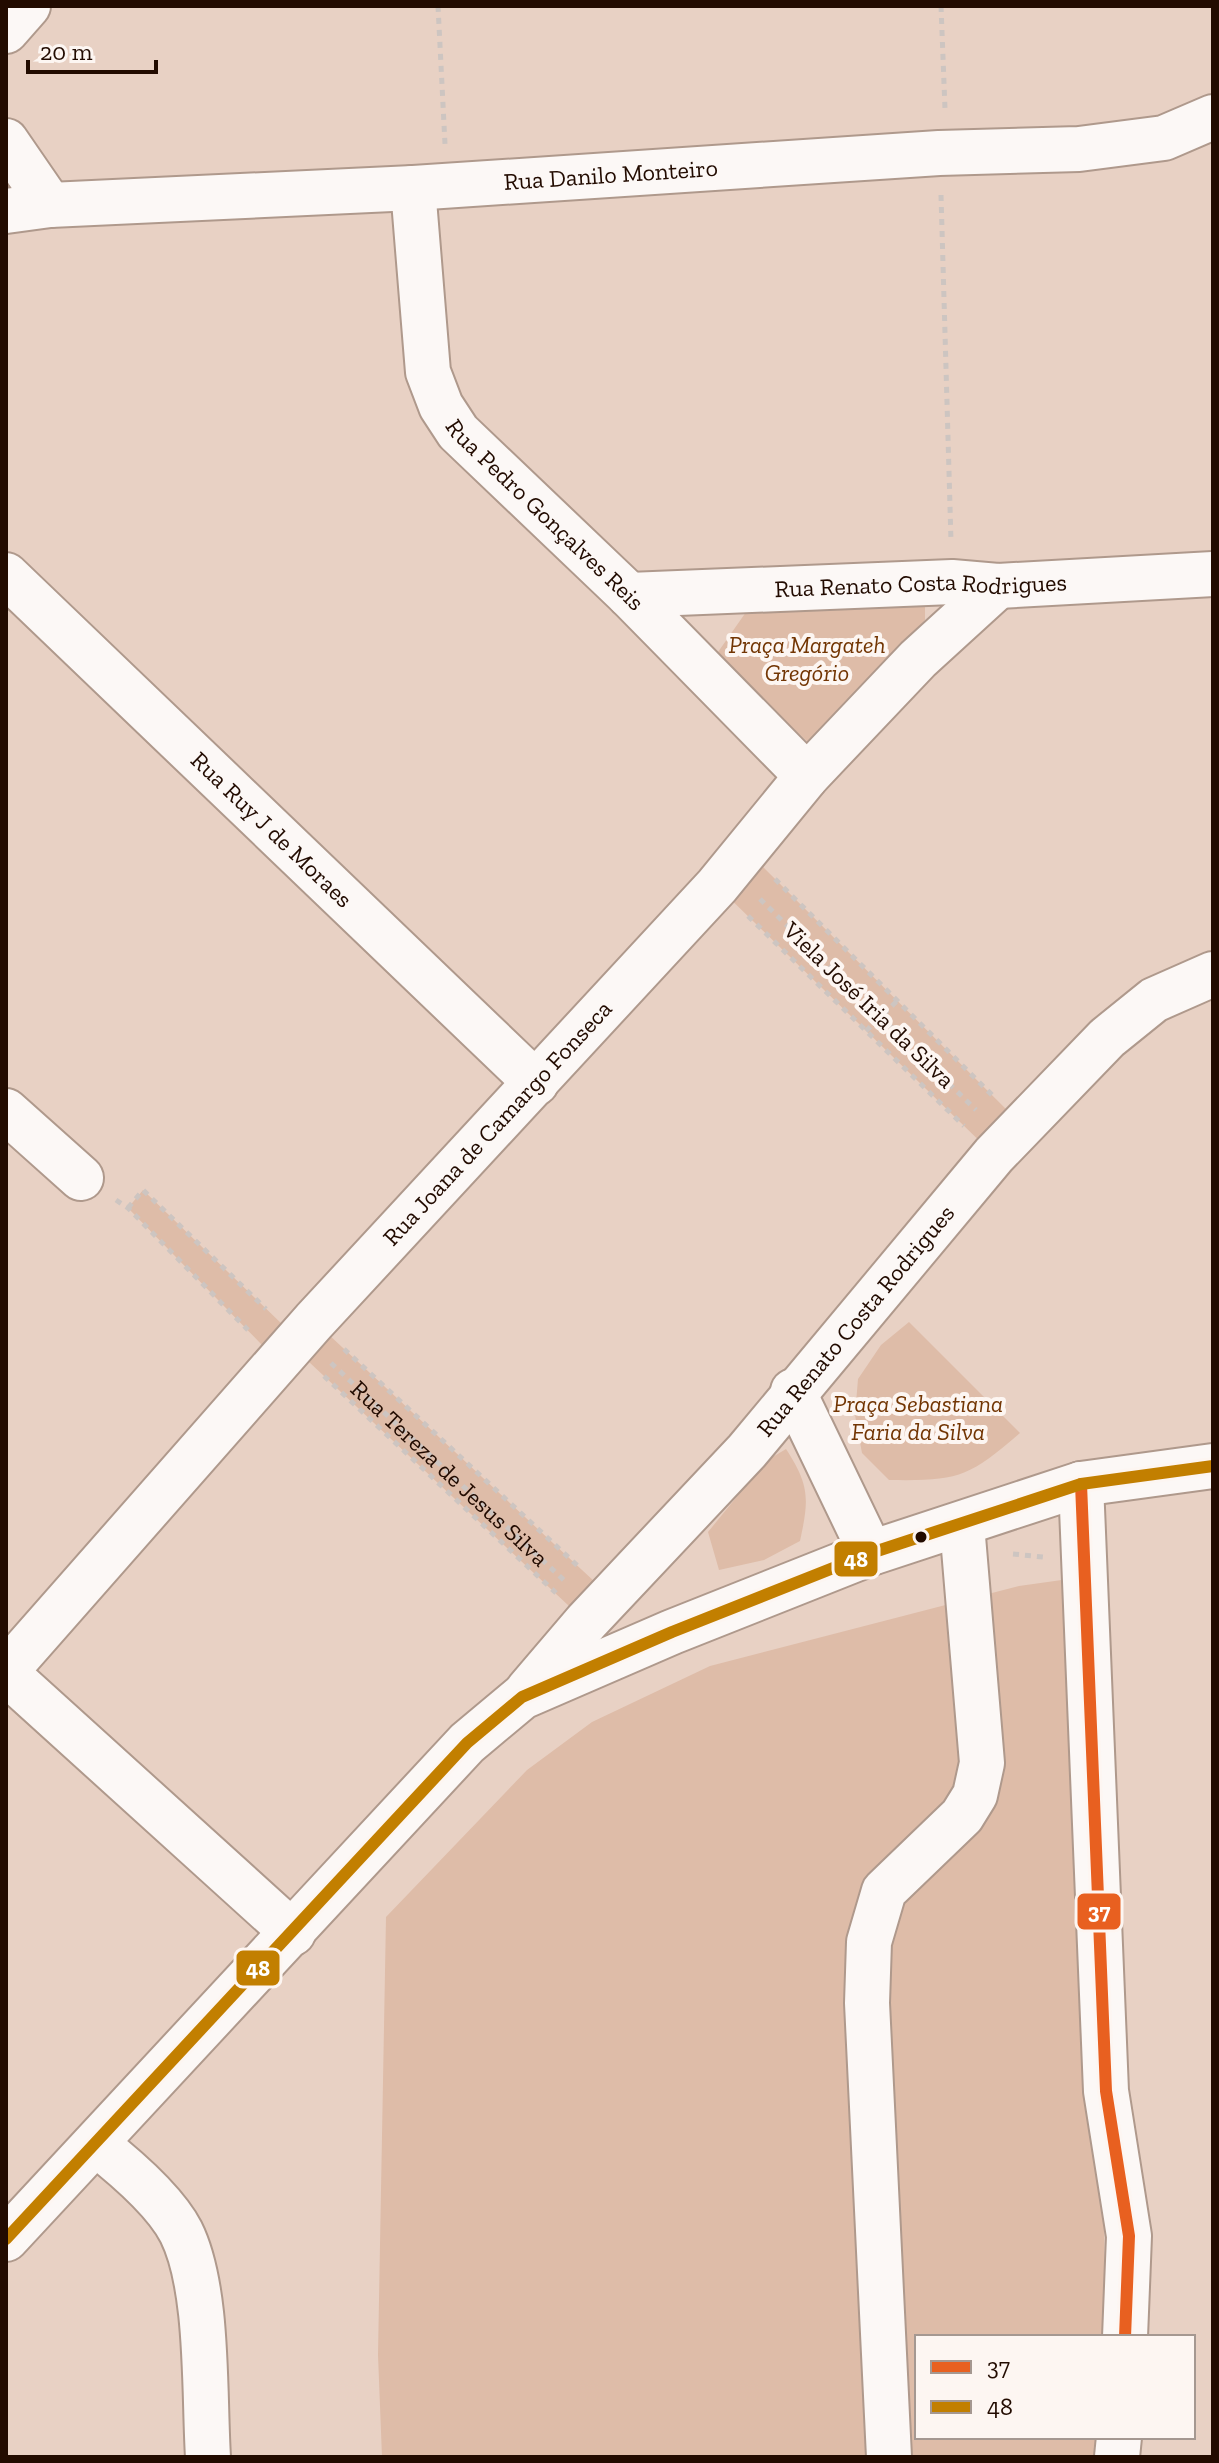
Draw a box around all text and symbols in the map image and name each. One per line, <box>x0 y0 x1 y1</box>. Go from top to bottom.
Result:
scale bar <box>28 24 156 74</box>
text: 20 m <box>40 37 93 66</box>
street label: Rua Danilo Monteiro <box>503 153 719 196</box>
street label: Rua Pedro Gonçalves Reis <box>440 413 651 616</box>
street label: Rua Renato Costa Rodrigues <box>774 567 1068 603</box>
park label: Praça Margateh Gregório <box>728 630 886 687</box>
street label: Rua Ruy J de Moraes <box>185 745 359 913</box>
street label: Viela José Iria da Silva <box>777 915 961 1094</box>
street label: Rua Joana de Camargo Fonseca <box>376 994 618 1251</box>
street label: Rua Renato Costa Rodrigues <box>750 1199 960 1442</box>
street label: Rua Tereza de Jesus Silva <box>345 1374 555 1572</box>
park label: Praça Sebastiana Faria da Silva <box>833 1389 1003 1446</box>
unlabelled marker <box>913 1529 929 1545</box>
line badge: 48 <box>833 1540 879 1578</box>
text: 48 <box>844 1546 868 1573</box>
line badge: 37 <box>1076 1892 1122 1931</box>
text: 37 <box>1088 1898 1110 1925</box>
line badge: 48 <box>235 1949 281 1987</box>
text: 48 <box>246 1955 270 1982</box>
legend <box>915 2335 1195 2439</box>
text: 37 <box>987 2352 1010 2381</box>
text: 48 <box>987 2392 1013 2421</box>

